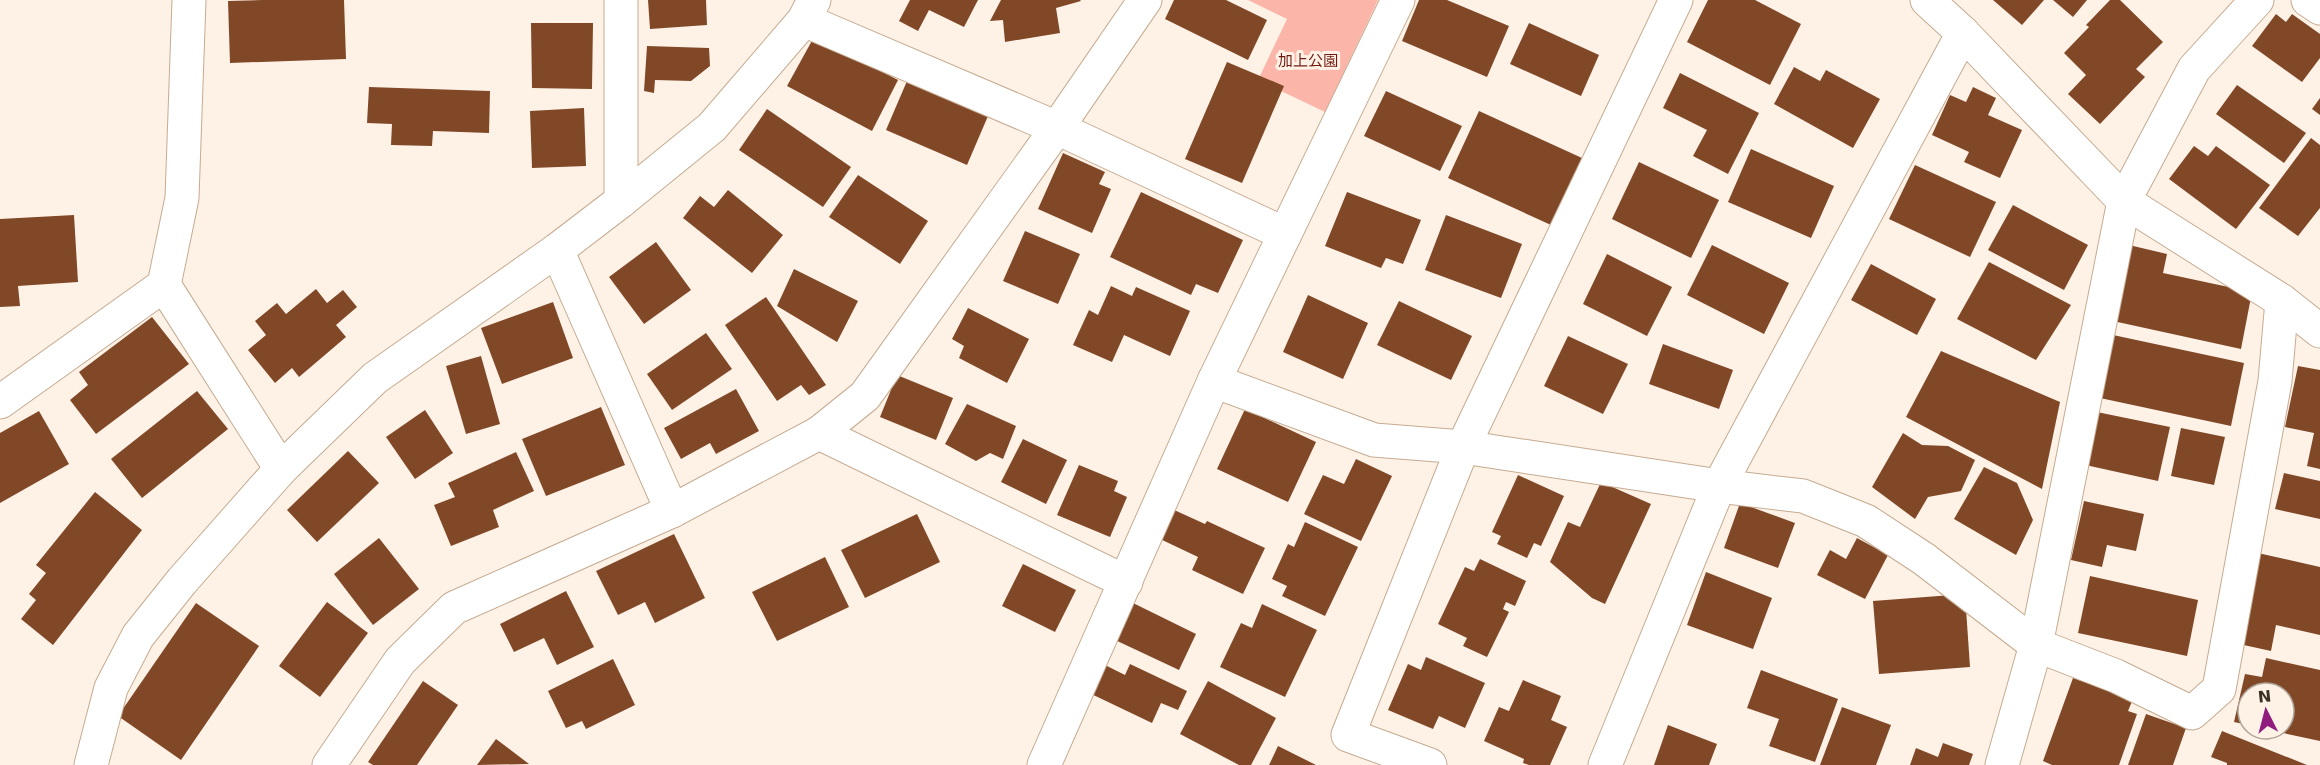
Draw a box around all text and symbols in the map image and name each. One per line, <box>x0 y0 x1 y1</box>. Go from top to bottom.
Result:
park label: 加上公園 <box>1278 52 1338 70</box>
north arrow <box>2236 681 2296 741</box>
text: N <box>2257 686 2272 707</box>

